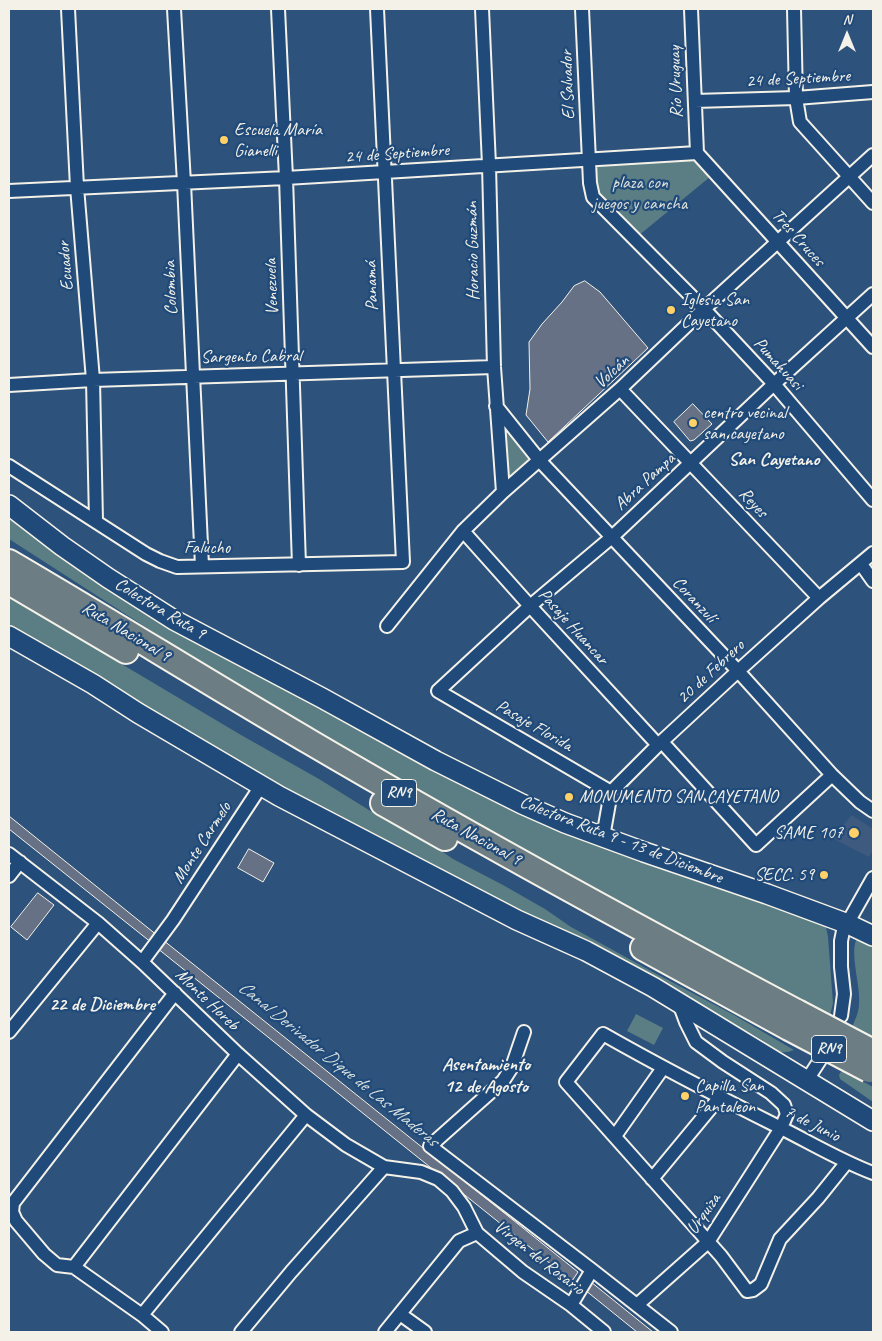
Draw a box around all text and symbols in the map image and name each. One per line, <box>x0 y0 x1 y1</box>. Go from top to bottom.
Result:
north arrow <box>822 10 872 60</box>
text: N <box>843 11 851 28</box>
street label: Río Uruguay <box>664 45 688 119</box>
street label: El Salvador <box>556 50 580 120</box>
street label: 24 de Septiembre <box>745 65 851 93</box>
place label: Escuela María Gianelli <box>234 119 322 162</box>
marker: Escuela María Gianelli <box>218 134 230 146</box>
street label: 24 de Septiembre <box>344 140 450 168</box>
park label: plaza con juegos y cancha <box>593 172 687 214</box>
street label: Horacio Guzmán <box>461 201 485 301</box>
street label: Tres Cruces <box>767 205 829 271</box>
street label: Ecuador <box>53 240 79 292</box>
street label: Venezuela <box>260 258 284 316</box>
street label: Colombia <box>159 260 183 316</box>
street label: Panamá <box>360 261 384 311</box>
place label: Iglesia San Cayetano <box>681 289 749 332</box>
marker: Iglesia San Cayetano <box>665 304 677 316</box>
street label: Pumahuasi <box>749 333 807 395</box>
street label: Sargento Cabral <box>200 345 302 369</box>
street label: Volcán <box>590 350 634 394</box>
place label: centro vecinal san cayetano <box>703 402 787 444</box>
marker: centro vecinal san cayetano <box>687 417 699 429</box>
street label: Abra Pampa <box>610 448 680 516</box>
district label: San Cayetano <box>729 449 819 471</box>
street label: Reyes <box>734 483 772 523</box>
street label: Falucho <box>184 537 230 559</box>
street label: Coranzulí <box>667 572 721 628</box>
street label: Colectora Ruta 9 <box>111 573 209 645</box>
street label: Pasaje Huancar <box>533 584 613 670</box>
street label: Ruta Nacional 9 <box>78 597 174 667</box>
street label: 20 de Febrero <box>673 635 749 709</box>
street label: Pasaje Florida <box>492 695 576 757</box>
road number: RN9 <box>382 780 416 806</box>
place label: MONUMENTO SAN CAYETANO <box>579 786 778 808</box>
street label: Colectora Ruta 9 - 13 de Diciembre <box>516 791 726 889</box>
marker: MONUMENTO SAN CAYETANO <box>563 791 575 803</box>
street label: Monte Carmelo <box>168 798 236 888</box>
street label: Ruta Nacional 9 <box>427 803 525 871</box>
place label: SAME 107 <box>774 822 843 844</box>
marker: SAME 107 <box>847 826 861 840</box>
place label: SECC. 59 <box>754 864 814 886</box>
marker: SECC. 59 <box>818 869 830 881</box>
street label: Monte Horeb <box>171 964 243 1036</box>
water label: Canal Derivador Dique de Las Maderas <box>233 976 443 1152</box>
district label: 22 de Diciembre <box>49 994 155 1016</box>
road number: RN9 <box>812 1036 846 1062</box>
district label: Asentamiento 12 de Agosto <box>442 1054 530 1098</box>
place label: Capilla San Pantaleon <box>695 1075 764 1118</box>
marker: Capilla San Pantaleon <box>679 1090 691 1102</box>
street label: 7 de Junio <box>781 1101 843 1147</box>
street label: Urquiza <box>682 1189 726 1239</box>
street label: Virgen del Rosario <box>489 1216 589 1300</box>

